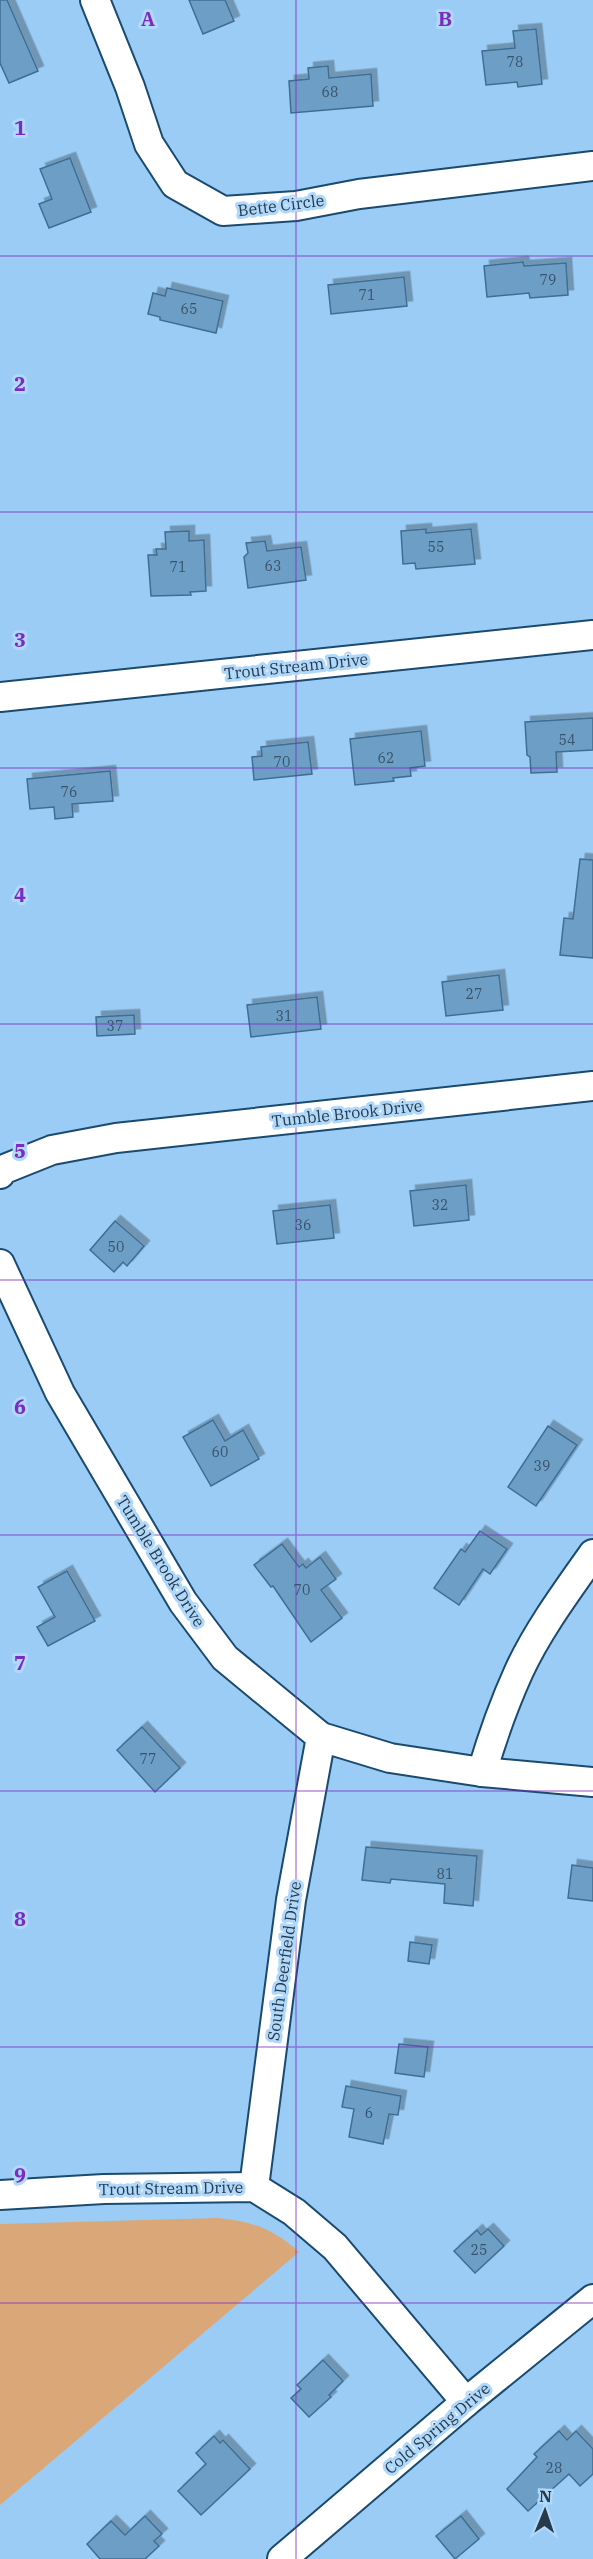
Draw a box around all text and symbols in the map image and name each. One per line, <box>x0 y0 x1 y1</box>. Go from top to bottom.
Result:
text: A <box>141 5 155 32</box>
text: B <box>438 5 452 32</box>
house number: 78 <box>507 53 523 71</box>
house number: 68 <box>322 83 338 101</box>
text: 1 <box>14 114 26 141</box>
street label: Bette Circle <box>237 190 325 220</box>
house number: 79 <box>540 271 556 289</box>
house number: 71 <box>359 286 375 304</box>
house number: 65 <box>181 300 197 318</box>
text: 2 <box>14 370 26 397</box>
house number: 55 <box>428 538 444 556</box>
house number: 63 <box>265 557 281 575</box>
house number: 71 <box>170 558 186 576</box>
text: 3 <box>14 626 26 653</box>
street label: Trout Stream Drive <box>223 649 369 683</box>
house number: 54 <box>559 731 575 749</box>
house number: 62 <box>378 749 394 767</box>
house number: 70 <box>274 753 290 771</box>
house number: 76 <box>61 783 77 801</box>
text: 4 <box>14 881 26 908</box>
house number: 27 <box>466 985 482 1003</box>
house number: 31 <box>276 1007 292 1025</box>
house number: 37 <box>107 1017 123 1035</box>
street label: Tumble Brook Drive <box>271 1095 423 1131</box>
text: 5 <box>14 1137 26 1164</box>
house number: 32 <box>432 1196 448 1214</box>
house number: 36 <box>295 1216 311 1234</box>
house number: 50 <box>108 1238 124 1256</box>
text: 6 <box>14 1393 26 1420</box>
house number: 60 <box>212 1443 228 1461</box>
house number: 39 <box>534 1457 550 1475</box>
street label: Tumble Brook Drive <box>112 1492 210 1630</box>
house number: 70 <box>294 1581 310 1599</box>
text: 7 <box>14 1649 26 1676</box>
house number: 77 <box>140 1750 156 1768</box>
house number: 81 <box>437 1865 453 1883</box>
street label: South Deerfield Drive <box>263 1880 305 2042</box>
text: 8 <box>14 1905 26 1932</box>
house number: 6 <box>365 2104 373 2122</box>
text: 9 <box>14 2161 26 2188</box>
street label: Trout Stream Drive <box>99 2177 243 2199</box>
house number: 25 <box>471 2241 487 2259</box>
street label: Cold Spring Drive <box>380 2378 494 2478</box>
house number: 28 <box>546 2459 562 2477</box>
north arrow <box>515 2481 575 2541</box>
text: N <box>539 2486 552 2506</box>

